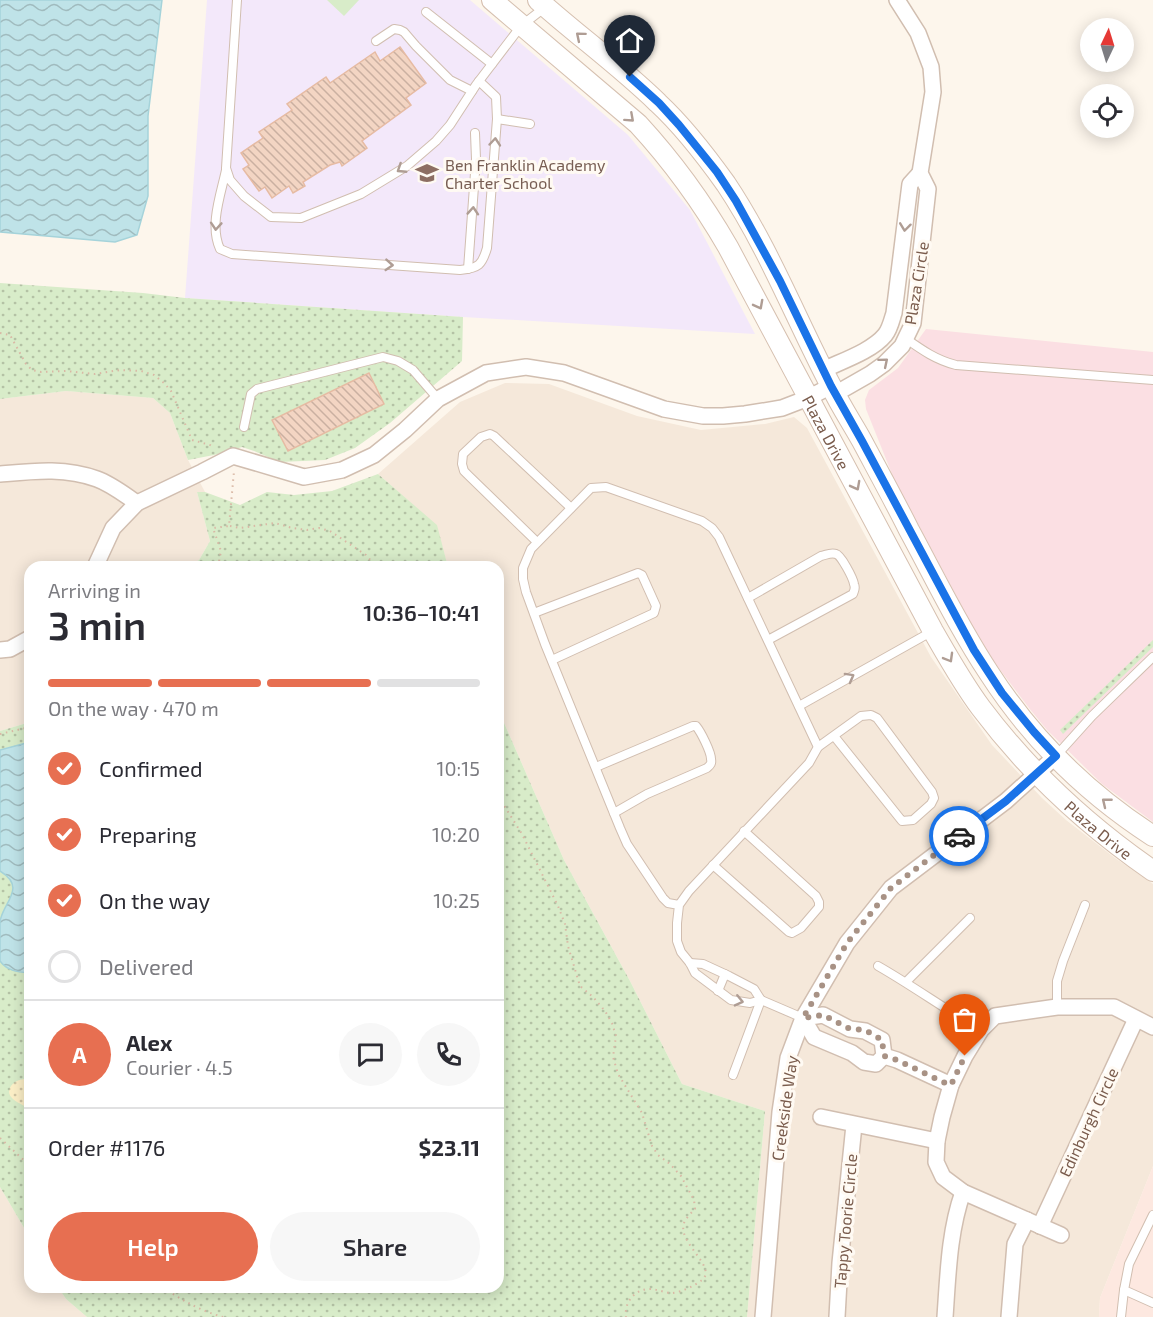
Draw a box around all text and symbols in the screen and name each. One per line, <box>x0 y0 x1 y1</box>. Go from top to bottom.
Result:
pin <box>604 15 655 77</box>
north arrow <box>1080 18 1134 72</box>
map controls <box>1080 18 1134 138</box>
icon: home <box>613 24 646 57</box>
one-way arrow <box>576 32 587 43</box>
button: locate <box>1080 84 1134 138</box>
one-way arrow <box>623 111 634 122</box>
one-way arrow <box>488 138 501 147</box>
place label: Ben Franklin Academy Charter School <box>445 155 606 192</box>
school or university icon: Ben Franklin Academy Charter School <box>414 160 440 186</box>
one-way arrow <box>397 161 408 172</box>
one-way arrow <box>466 206 479 215</box>
one-way arrow <box>210 221 223 230</box>
one-way arrow <box>899 223 912 232</box>
street label: Plaza Circle <box>900 240 932 326</box>
one-way arrow <box>385 258 394 271</box>
one-way arrow <box>752 299 763 310</box>
one-way arrow <box>877 359 888 370</box>
street label: Plaza Drive <box>799 392 854 472</box>
one-way arrow <box>849 480 860 490</box>
text: Arriving in <box>48 578 141 602</box>
text: 10:36–10:41 <box>363 599 480 625</box>
text: 3 min <box>48 601 146 648</box>
one-way arrow <box>942 652 953 662</box>
one-way arrow <box>844 673 854 684</box>
text: On the way · 470 m <box>48 696 219 720</box>
icon: check <box>48 752 81 785</box>
text: Confirmed <box>99 755 203 781</box>
text: 10:15 <box>437 756 480 780</box>
street label: Plaza Drive <box>1061 796 1136 863</box>
one-way arrow <box>1102 798 1113 809</box>
courier <box>929 806 989 866</box>
icon: check <box>48 818 81 851</box>
icon: car <box>943 820 976 853</box>
text: Preparing <box>99 821 197 847</box>
text: 10:20 <box>432 822 480 846</box>
icon: check <box>48 884 81 917</box>
text: On the way <box>99 887 210 913</box>
text: 10:25 <box>433 888 480 912</box>
text: Delivered <box>99 953 194 979</box>
one-way arrow <box>734 994 744 1007</box>
pin <box>939 994 990 1056</box>
icon: bag <box>948 1003 981 1036</box>
button: chat <box>339 1023 402 1086</box>
button: phone <box>417 1023 480 1086</box>
text: Alex <box>126 1029 172 1055</box>
text: A <box>72 1041 87 1067</box>
street label: Creekside Way <box>767 1054 801 1162</box>
text: Courier · 4.5 <box>126 1055 233 1079</box>
street label: Edinburgh Circle <box>1054 1064 1122 1180</box>
text: Order #1176 <box>48 1134 165 1160</box>
text: $23.11 <box>419 1134 480 1160</box>
street label: Tappy Toorie Circle <box>830 1153 860 1289</box>
button: Help <box>48 1212 258 1281</box>
button: Share <box>270 1212 480 1281</box>

